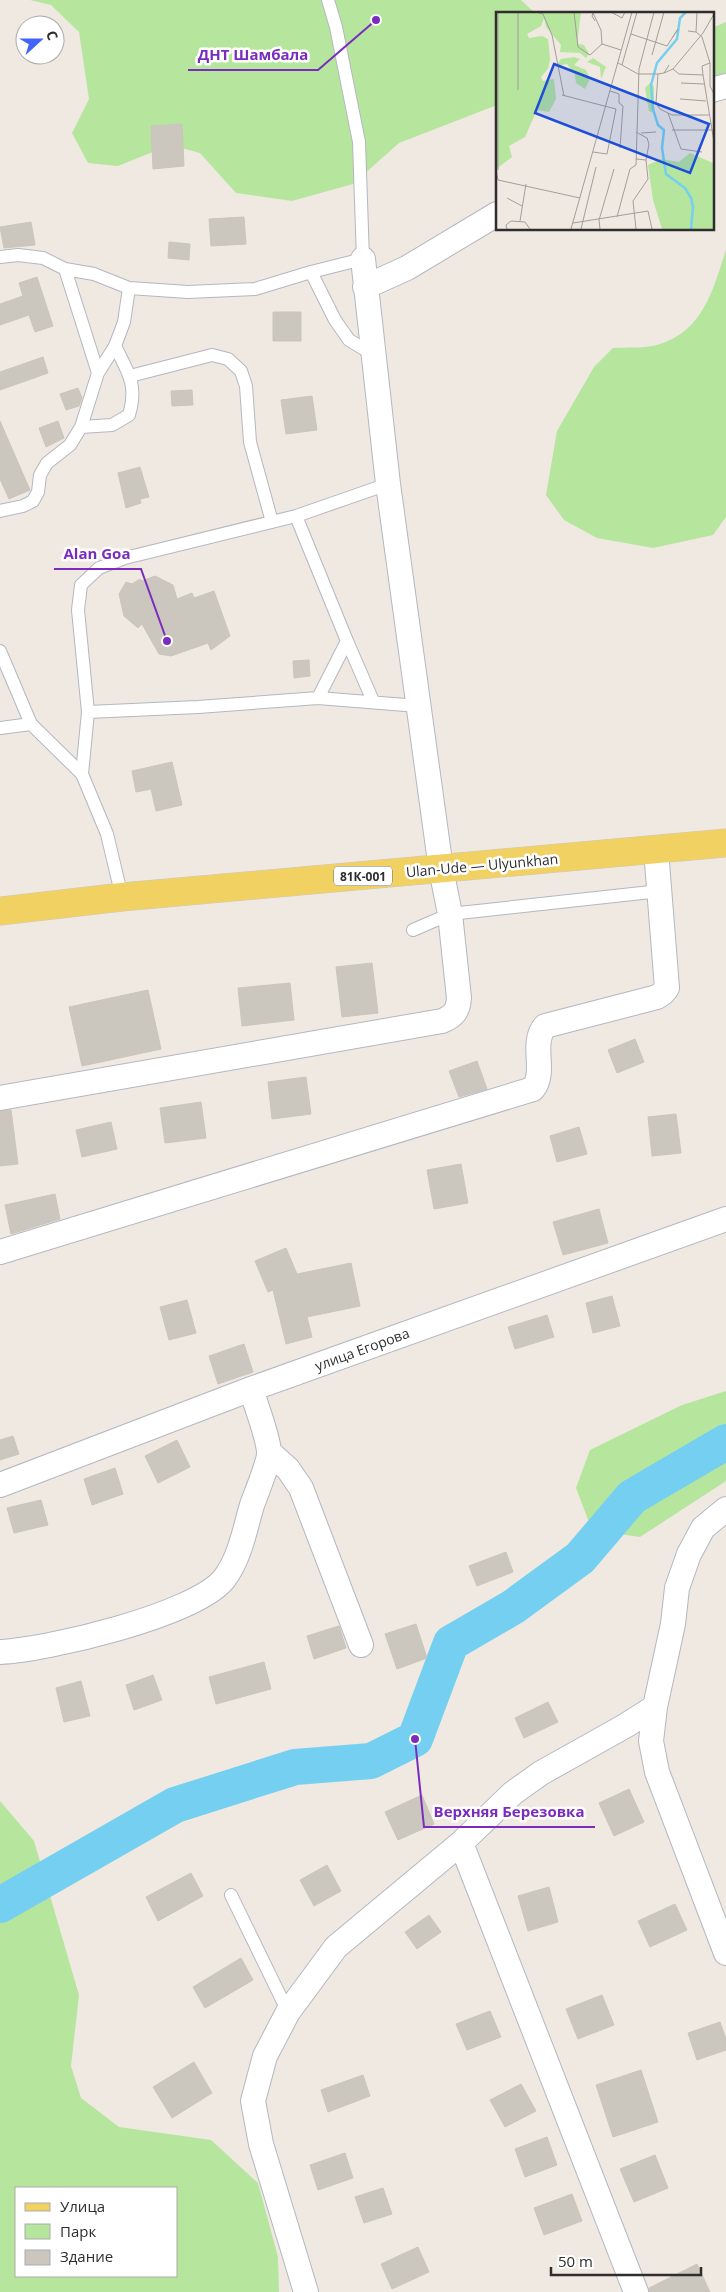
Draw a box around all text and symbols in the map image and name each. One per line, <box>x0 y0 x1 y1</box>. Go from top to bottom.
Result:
inset map <box>496 12 714 230</box>
north arrow <box>15 15 65 65</box>
text: С <box>42 28 63 43</box>
callout: ДНТ Шамбала <box>188 40 318 70</box>
text: ДНТ Шамбала <box>198 44 308 64</box>
callout: Alan Goa <box>54 539 141 569</box>
text: Alan Goa <box>64 543 130 563</box>
street label: Ulan-Ude — Ulyunkhan <box>405 849 559 881</box>
road number: 81К-001 <box>334 866 392 886</box>
street label: улица Егорова <box>312 1323 412 1375</box>
callout: Верхняя Березовка <box>424 1797 595 1827</box>
text: Верхняя Березовка <box>434 1801 584 1821</box>
legend <box>15 2187 178 2277</box>
text: Улица <box>60 2196 105 2216</box>
text: Парк <box>60 2221 96 2241</box>
scale bar <box>551 2244 701 2276</box>
text: Здание <box>60 2246 113 2266</box>
text: 50 m <box>558 2251 593 2271</box>

